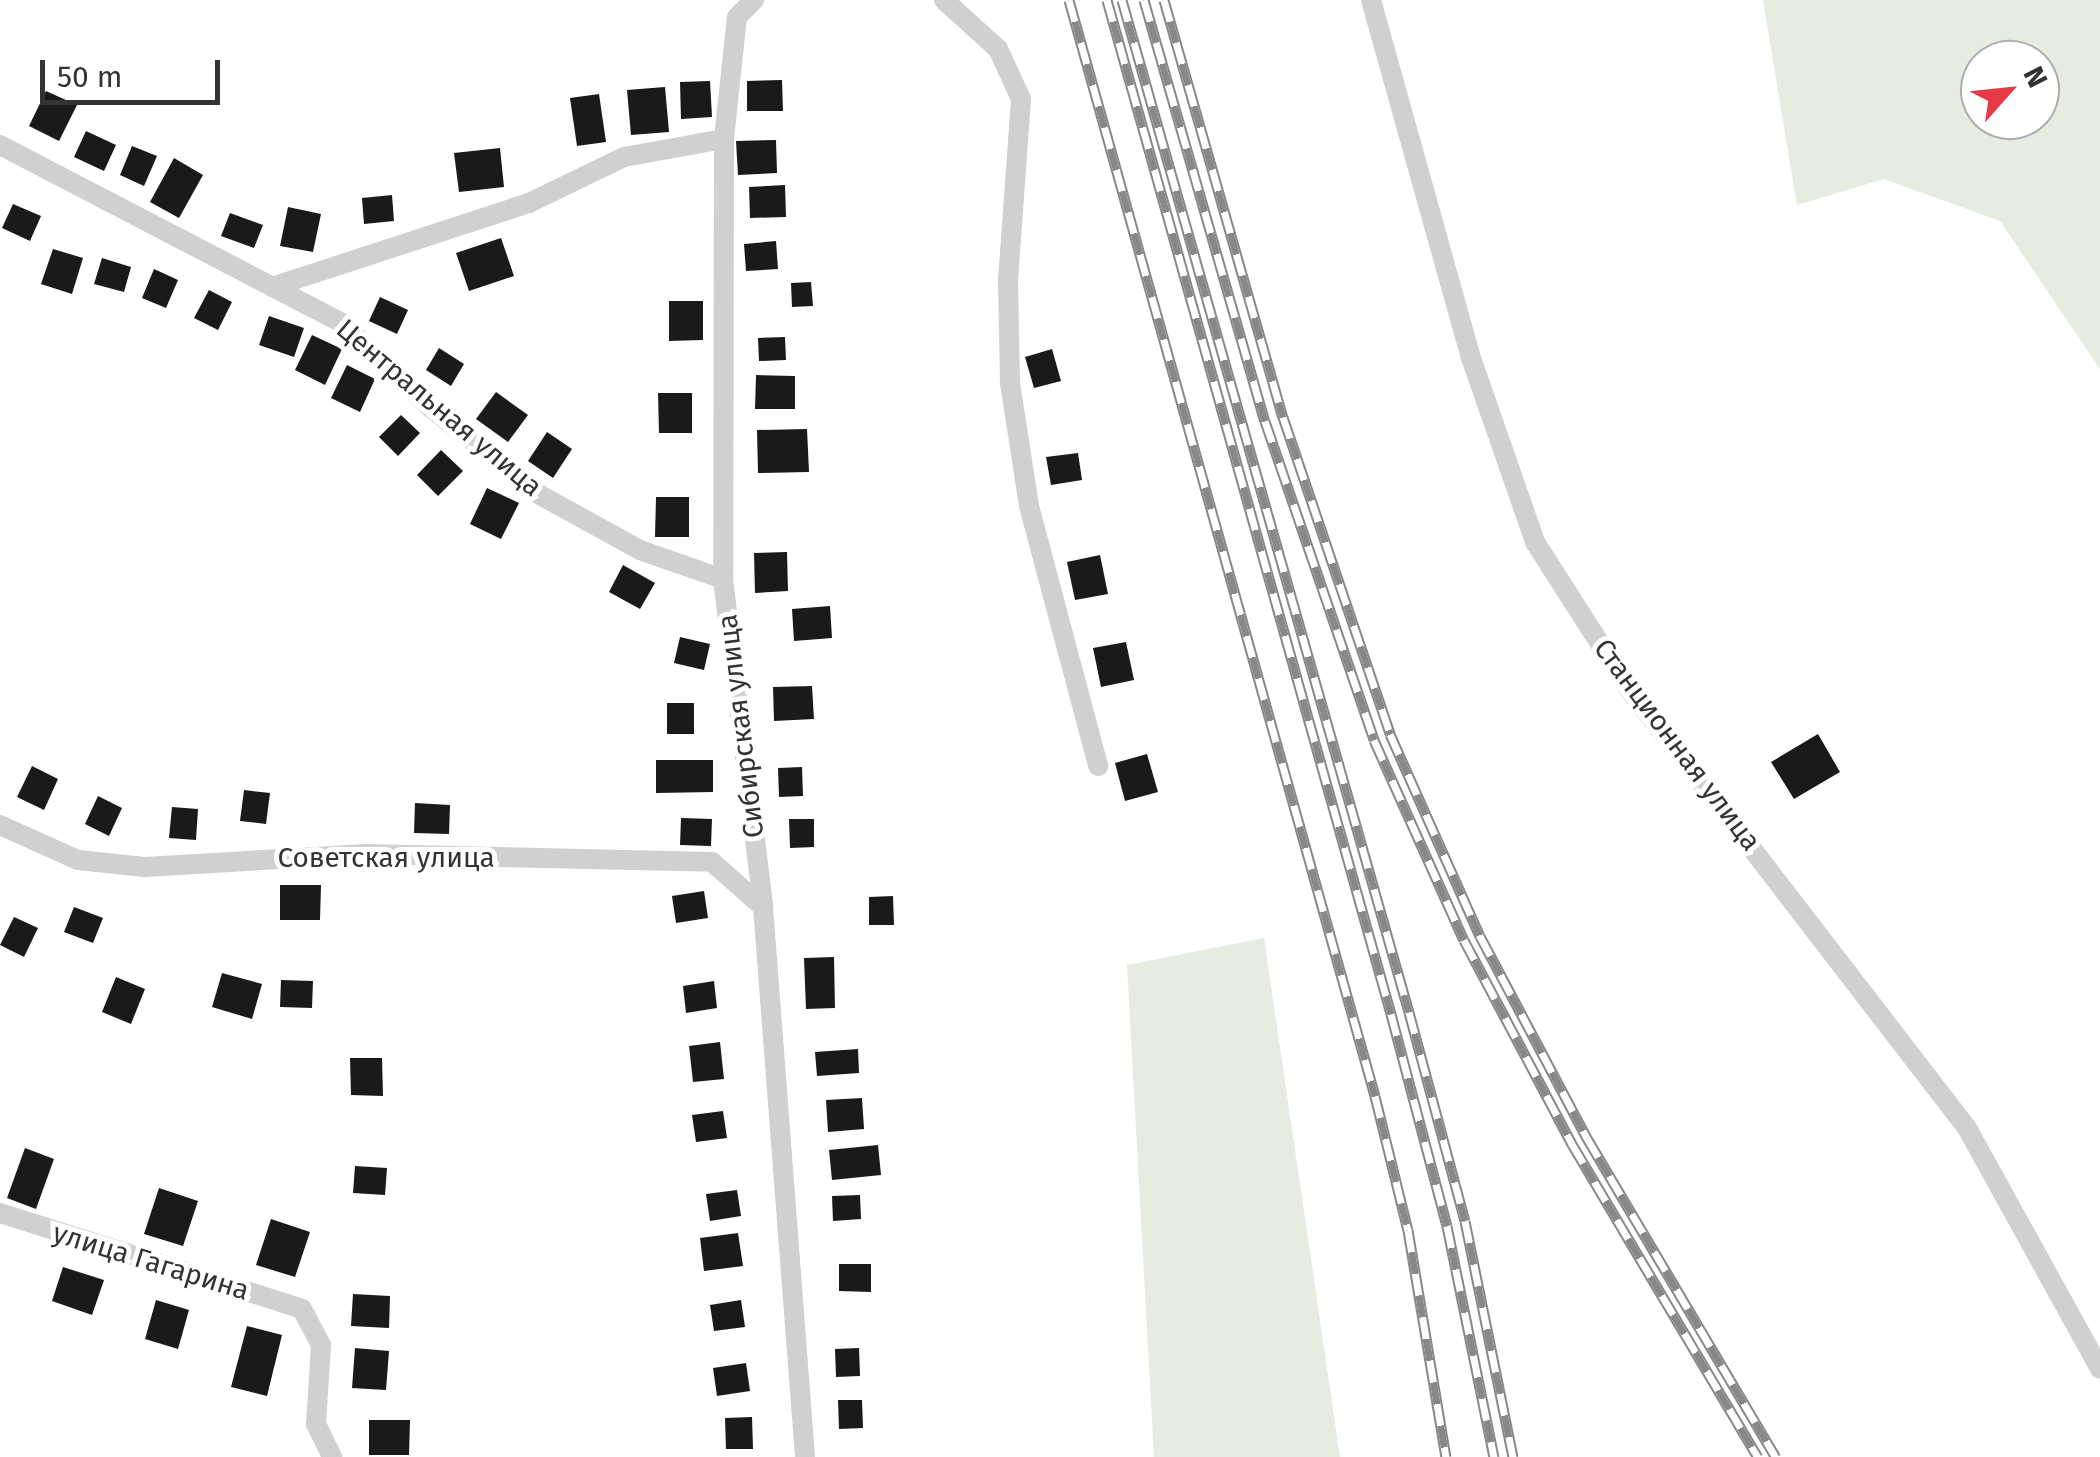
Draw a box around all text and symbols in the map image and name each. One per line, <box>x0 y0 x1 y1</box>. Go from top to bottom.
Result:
scale bar <box>45 40 225 102</box>
north arrow <box>1960 40 2060 140</box>
text: 50 m <box>57 59 122 95</box>
text: N <box>2016 61 2054 93</box>
street label: Центральная улица <box>329 312 549 504</box>
street label: Сибирская улица <box>711 612 771 840</box>
street label: Станционная улица <box>1586 632 1768 858</box>
street label: Советская улица <box>277 841 495 875</box>
street label: улица Гагарина <box>49 1216 253 1308</box>

